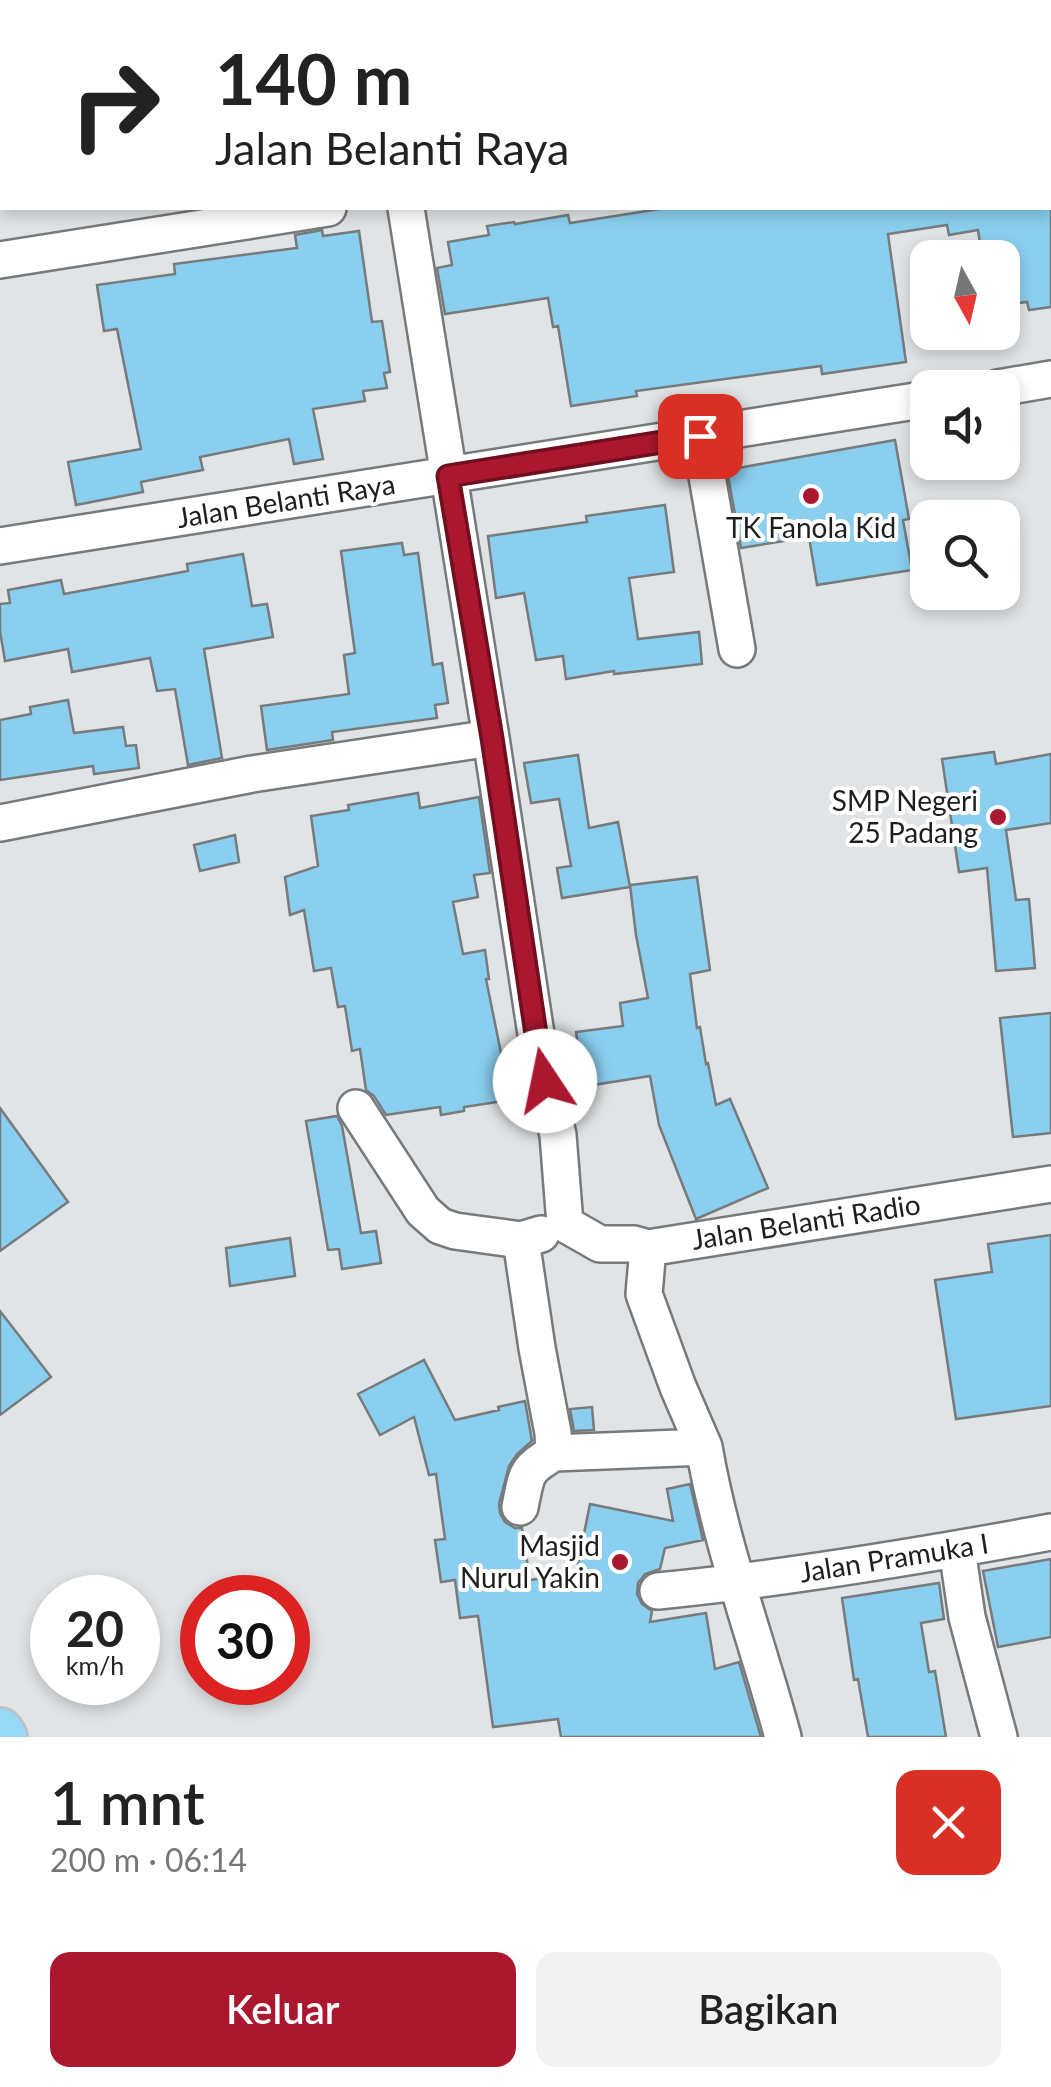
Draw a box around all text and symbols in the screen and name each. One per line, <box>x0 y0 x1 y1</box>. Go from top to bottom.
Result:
text: 140 m <box>215 36 412 120</box>
icon: right <box>50 40 180 170</box>
text: Jalan Belanti Raya <box>215 121 569 175</box>
north arrow <box>910 240 1020 350</box>
map controls <box>910 240 1020 610</box>
button: sound <box>910 370 1020 480</box>
pin <box>658 394 743 479</box>
icon: arrive <box>673 409 728 464</box>
street label: Jalan Belanti Raya <box>174 466 397 534</box>
marker: TK Fanola Kid <box>800 485 822 507</box>
button: search <box>910 500 1020 610</box>
place label: TK Fanola Kid <box>726 510 896 544</box>
place label: SMP Negeri 25 Padang <box>832 783 978 849</box>
marker: SMP Negeri 25 Padang <box>987 806 1009 828</box>
position arrow <box>493 1029 597 1133</box>
street label: Jalan Belanti Radio <box>689 1186 923 1256</box>
street label: Jalan Pramuka I <box>797 1525 991 1589</box>
place label: Masjid Nurul Yakin <box>460 1528 600 1594</box>
marker: Masjid Nurul Yakin <box>609 1551 631 1573</box>
speed limit sign: 30 <box>180 1575 310 1705</box>
text: 20 <box>66 1598 124 1658</box>
text: km/h <box>66 1650 124 1680</box>
text: 1 mnt <box>50 1766 205 1838</box>
button: close <box>896 1770 1001 1875</box>
text: 200 m · 06:14 <box>50 1840 247 1879</box>
button: Keluar <box>50 1952 516 2067</box>
button: Bagikan <box>536 1952 1001 2067</box>

